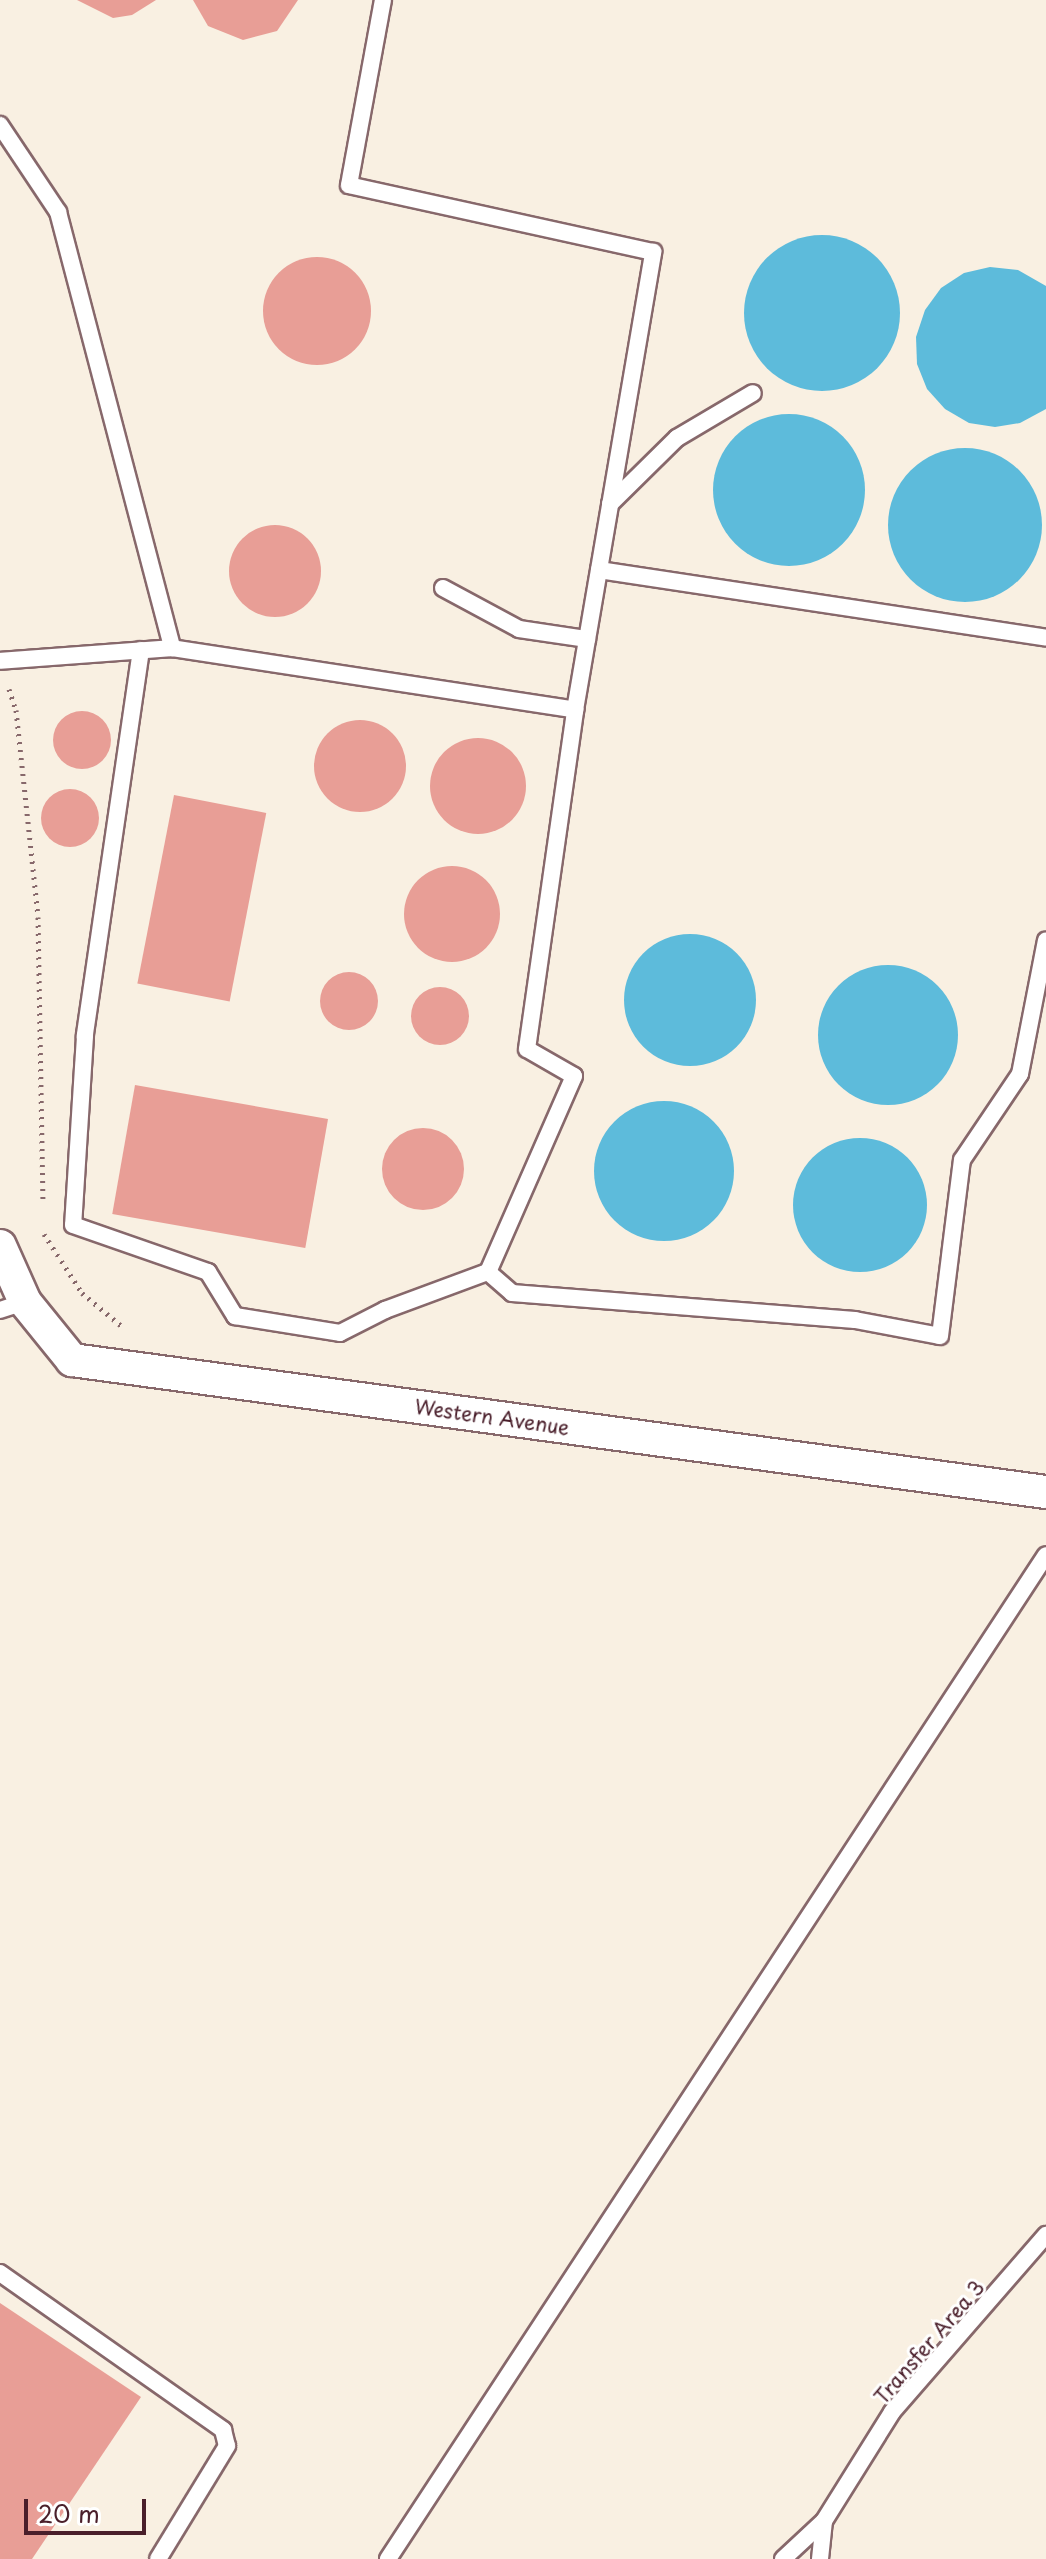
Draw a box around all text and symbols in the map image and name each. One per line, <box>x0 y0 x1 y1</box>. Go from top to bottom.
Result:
street label: Western Avenue <box>414 1394 570 1440</box>
street label: Transfer Area 3 <box>869 2275 989 2409</box>
scale bar <box>28 2483 150 2533</box>
text: 20 m <box>38 2495 100 2531</box>

